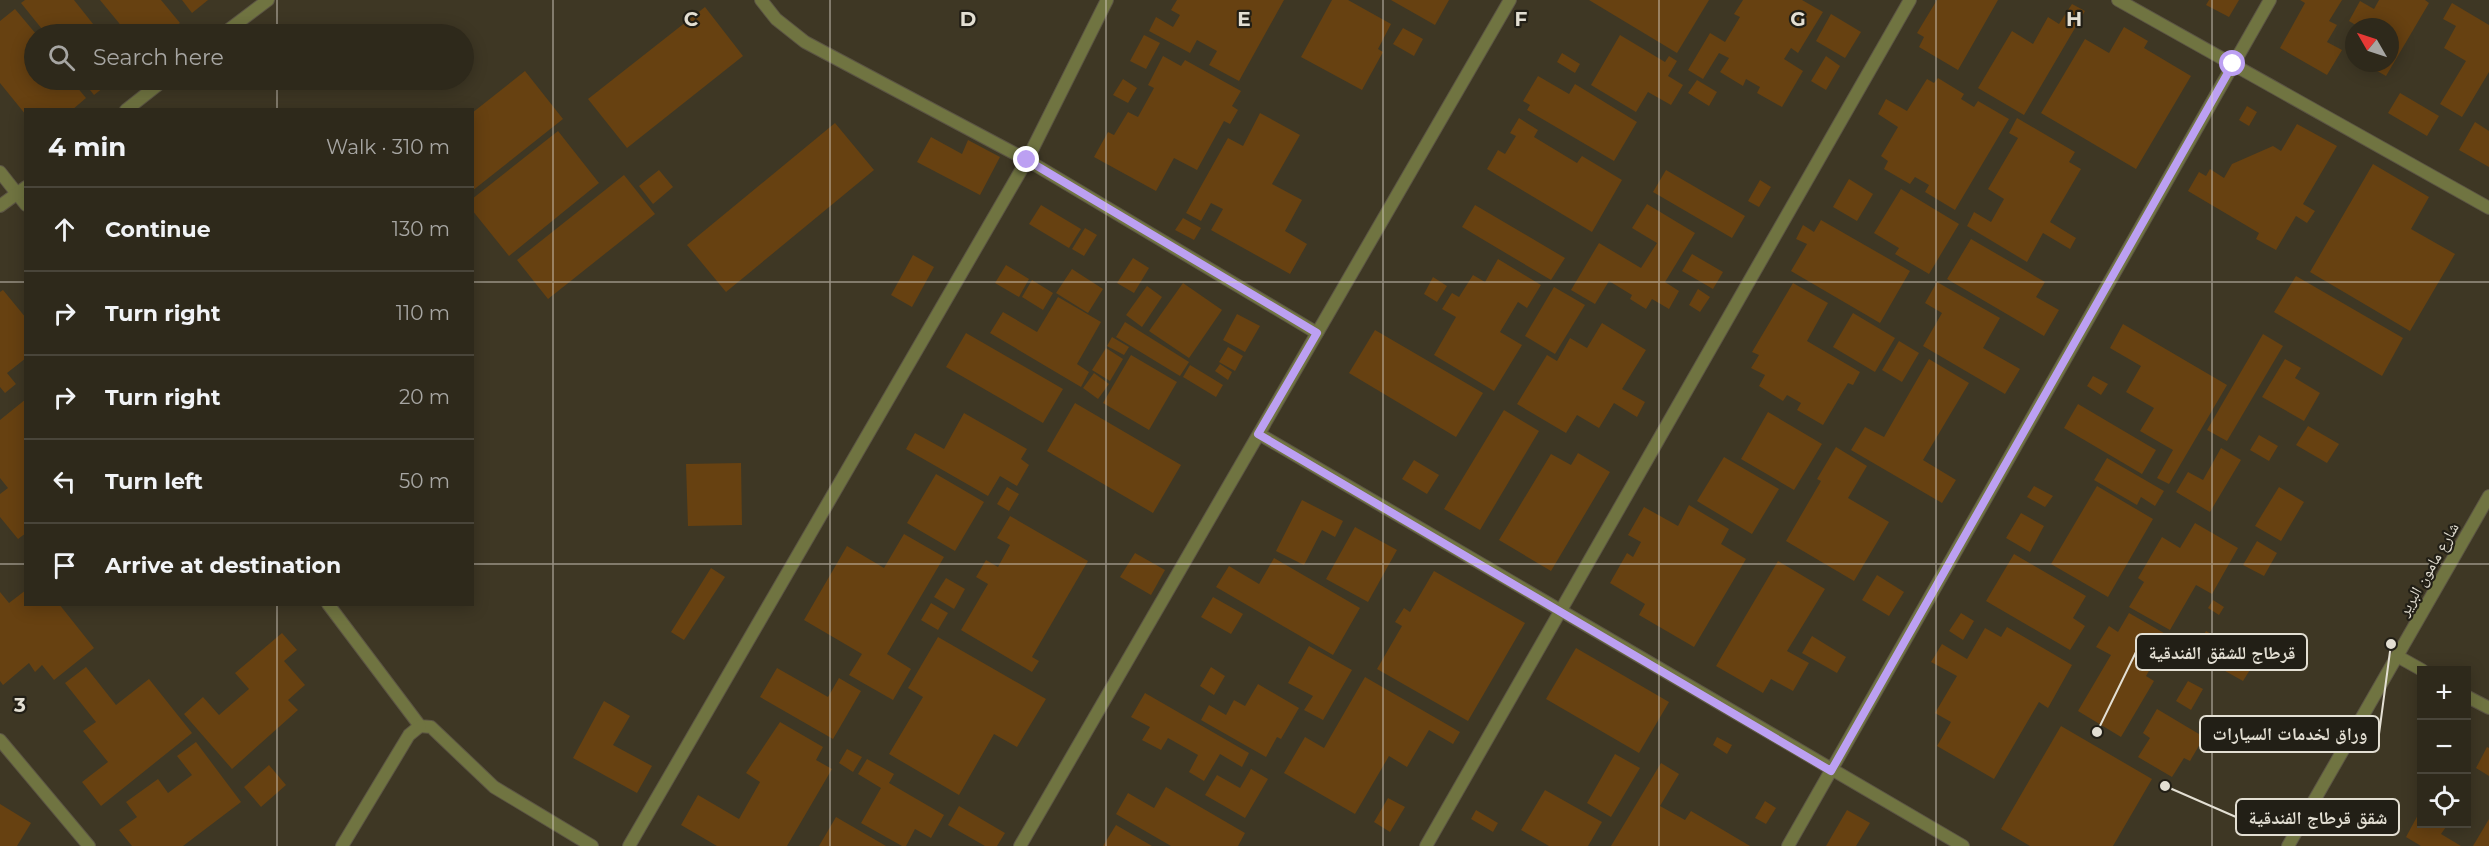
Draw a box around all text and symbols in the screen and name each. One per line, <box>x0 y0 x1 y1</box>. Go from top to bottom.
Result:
text: C <box>684 7 699 31</box>
text: D <box>960 7 976 31</box>
text: E <box>1237 7 1251 31</box>
text: F <box>1515 7 1528 31</box>
text: G <box>1790 7 1806 31</box>
text: H <box>2066 7 2082 31</box>
north arrow <box>2345 18 2399 72</box>
search box <box>24 24 474 90</box>
icon: search <box>45 41 78 74</box>
text: Search here <box>93 44 224 71</box>
route start <box>2219 50 2245 76</box>
text: 4 min <box>48 131 126 163</box>
text: Walk · 310 m <box>326 135 450 159</box>
route end <box>1013 146 1039 172</box>
icon: ahead <box>48 213 81 246</box>
text: Continue <box>105 216 211 243</box>
text: 130 m <box>392 217 450 241</box>
icon: right <box>48 297 81 330</box>
text: Turn right <box>105 300 220 327</box>
text: 110 m <box>396 301 450 325</box>
icon: right <box>48 381 81 414</box>
text: Turn right <box>105 384 220 411</box>
text: 20 m <box>399 385 450 409</box>
icon: left <box>48 465 81 498</box>
text: Turn left <box>105 468 203 495</box>
text: 50 m <box>399 469 450 493</box>
street label: شارع مامون البرير <box>2394 519 2464 621</box>
icon: arrive <box>48 549 81 582</box>
text: Arrive at destination <box>105 552 341 579</box>
callout: قرطاج للشقق الفندقية <box>2136 634 2307 670</box>
text: قرطاج للشقق الفندقية <box>2148 642 2296 664</box>
map controls <box>2417 666 2471 828</box>
button: + <box>2417 666 2471 720</box>
text: 3 <box>13 693 26 717</box>
callout: وراق لخدمات السيارات <box>2200 716 2379 752</box>
button: − <box>2417 720 2471 774</box>
text: وراق لخدمات السيارات <box>2212 723 2368 745</box>
button: locate <box>2417 774 2471 828</box>
callout: شقق قرطاج الفندقية <box>2236 799 2399 835</box>
text: شقق قرطاج الفندقية <box>2249 807 2387 829</box>

